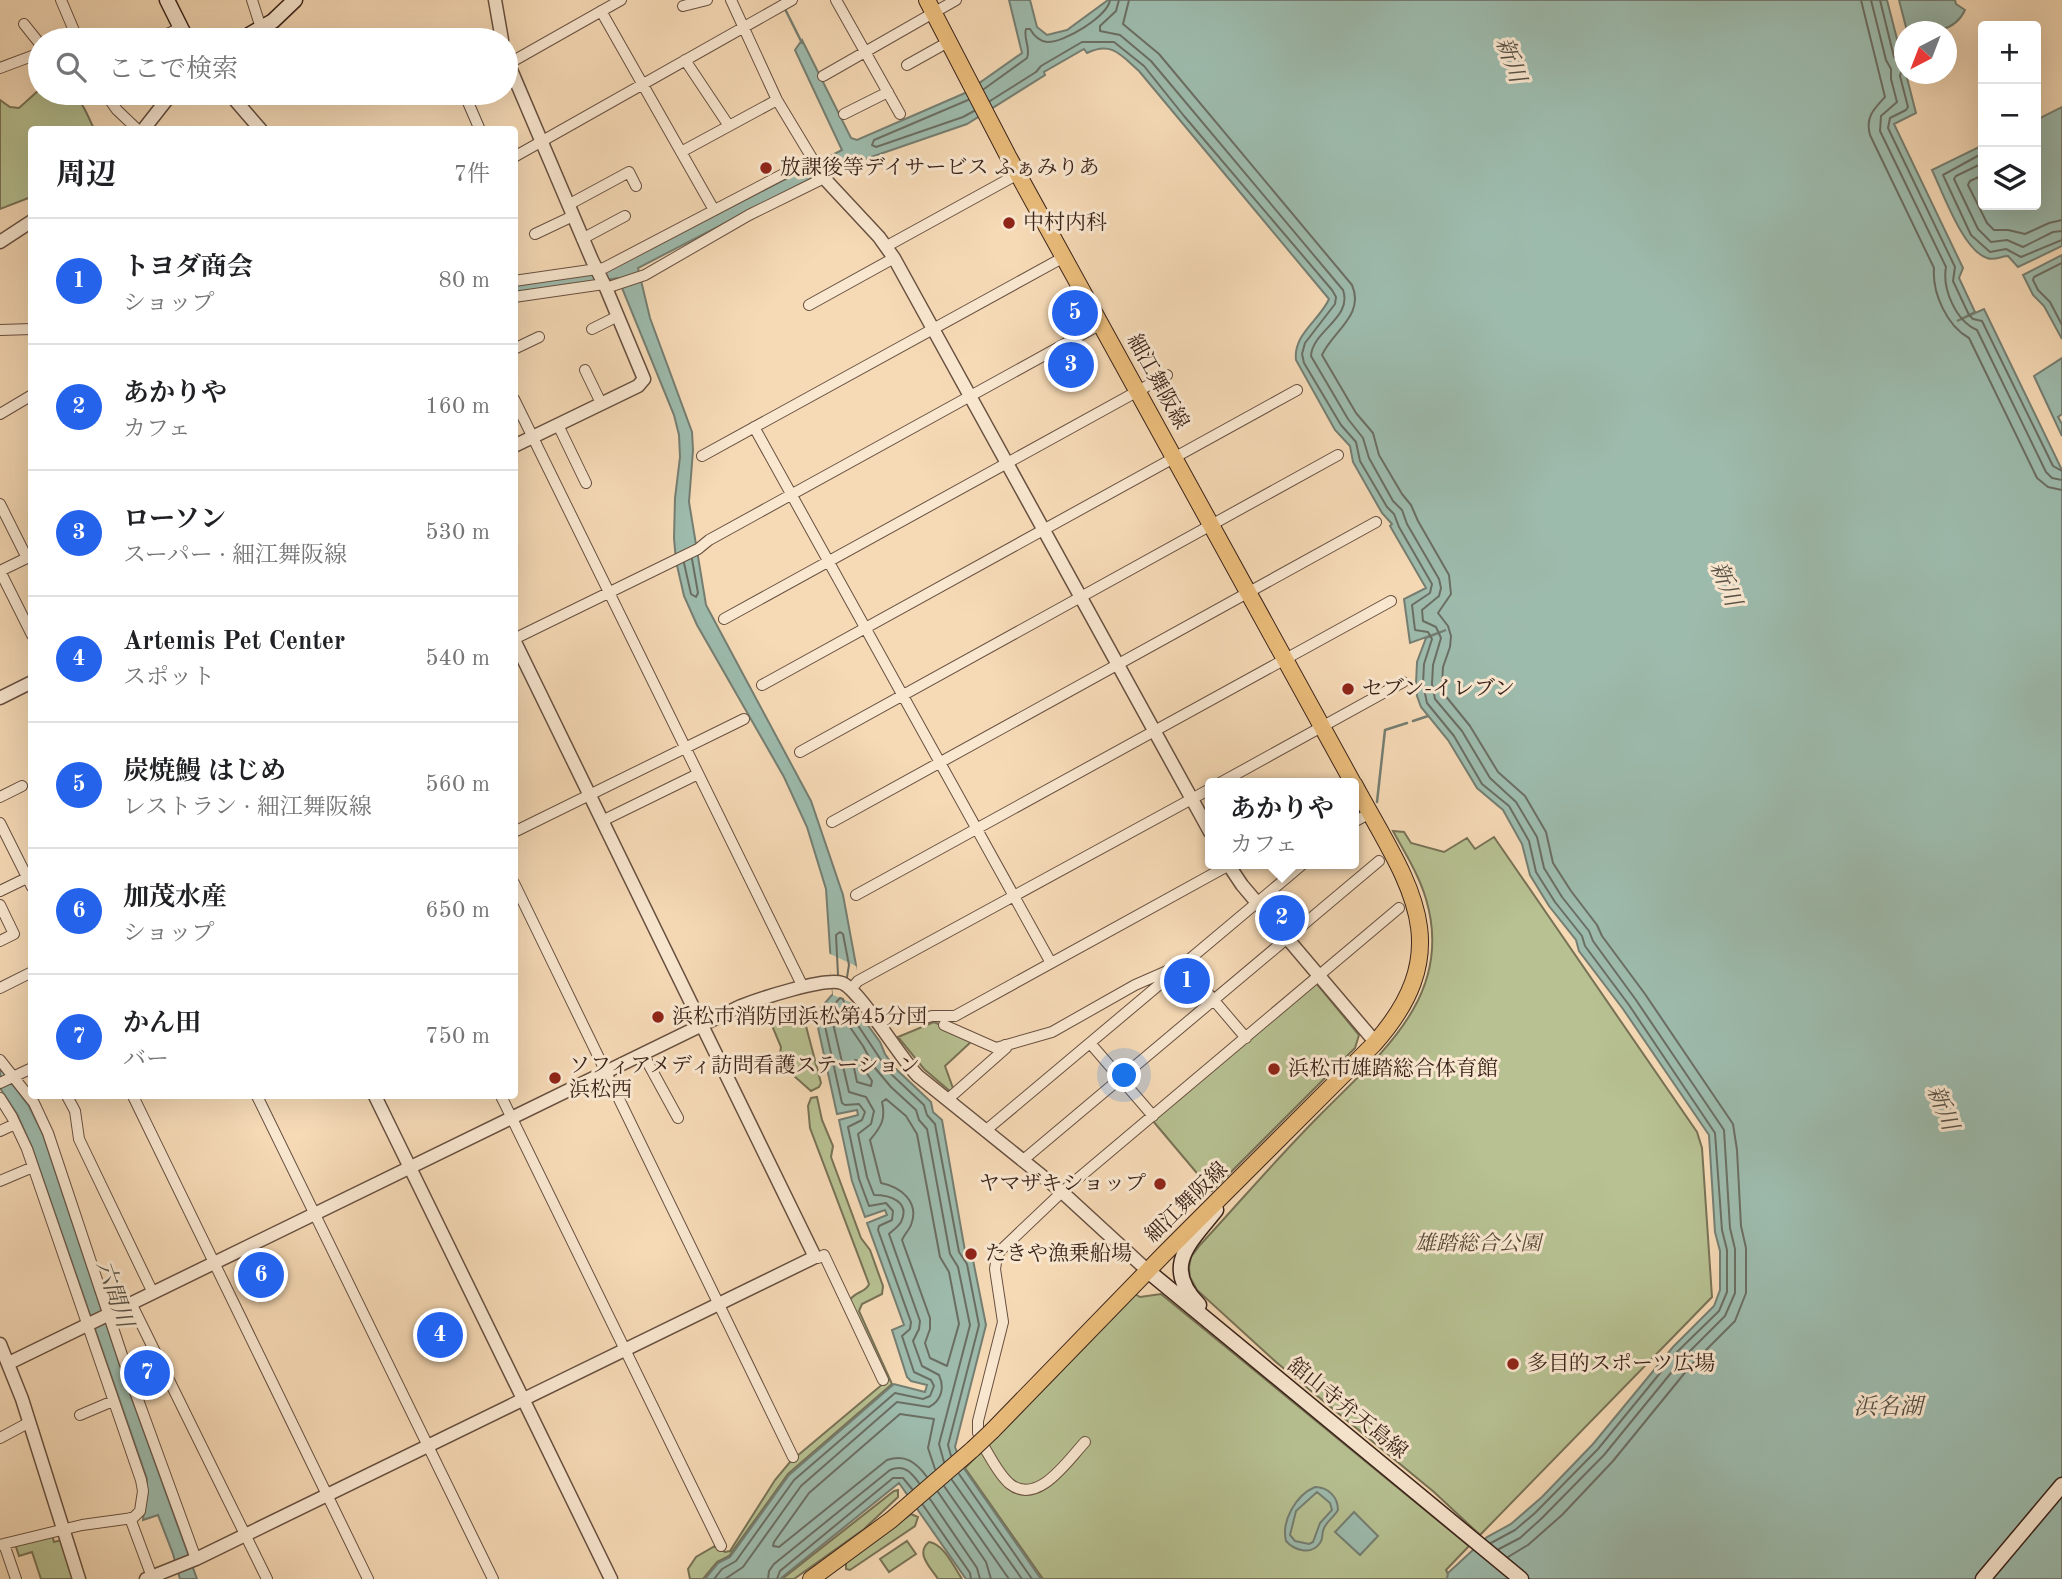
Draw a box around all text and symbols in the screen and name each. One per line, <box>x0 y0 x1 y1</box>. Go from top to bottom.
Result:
north arrow <box>1894 21 1957 84</box>
map controls <box>1978 21 2041 210</box>
button: + <box>1978 21 2041 84</box>
search box <box>28 28 518 105</box>
water label: 新川 <box>1491 34 1532 88</box>
icon: search <box>52 48 90 86</box>
text: ここで検索 <box>108 57 238 83</box>
button: − <box>1978 84 2041 147</box>
button: layers <box>1978 147 2041 210</box>
place label: 放課後等デイサービス ふぁみりあ <box>780 156 1099 179</box>
marker: 放課後等デイサービス ふぁみりあ <box>758 160 774 176</box>
text: 周辺 <box>56 161 116 191</box>
text: 7件 <box>454 163 490 186</box>
place label: 中村内科 <box>1023 211 1107 234</box>
marker: 中村内科 <box>1001 215 1017 231</box>
text: トヨダ商会 <box>123 255 253 281</box>
text: 1 <box>72 269 86 292</box>
text: 80 m <box>439 269 490 292</box>
pin: 5 <box>1052 287 1098 339</box>
text: ショップ <box>123 292 215 315</box>
street label: 細江舞阪線 <box>1122 330 1193 433</box>
pin: 3 <box>1048 339 1094 391</box>
text: あかりや <box>123 381 227 407</box>
text: 2 <box>72 395 86 418</box>
text: 160 m <box>425 395 490 418</box>
text: カフェ <box>123 418 191 441</box>
text: ローソン <box>123 507 226 533</box>
text: 3 <box>72 521 86 544</box>
text: 530 m <box>425 521 490 544</box>
text: スーパー · 細江舞阪線 <box>123 544 347 567</box>
water label: 新川 <box>1706 558 1747 612</box>
text: Artemis Pet Center <box>123 629 345 655</box>
text: 4 <box>72 647 86 670</box>
text: 540 m <box>425 647 490 670</box>
text: スポット <box>123 666 215 689</box>
place label: セブン-イレブン <box>1362 677 1515 700</box>
marker: セブン-イレブン <box>1340 681 1356 697</box>
text: 炭焼鰻 はじめ <box>123 759 286 785</box>
text: 5 <box>72 773 86 796</box>
text: 560 m <box>425 773 490 796</box>
popup <box>1205 778 1359 869</box>
text: レストラン · 細江舞阪線 <box>123 796 372 819</box>
text: あかりや <box>1230 797 1334 823</box>
text: カフェ <box>1230 834 1298 857</box>
text: 加茂水産 <box>123 885 227 911</box>
pin: 2 <box>1259 892 1305 944</box>
text: 6 <box>72 899 86 922</box>
text: 650 m <box>425 899 490 922</box>
text: ショップ <box>123 922 215 945</box>
pin: 1 <box>1164 955 1210 1007</box>
place label: 浜松市消防団浜松第45分団 <box>672 1005 927 1028</box>
marker: 浜松市消防団浜松第45分団 <box>650 1009 666 1025</box>
text: かん田 <box>123 1011 201 1037</box>
text: 7 <box>72 1025 86 1048</box>
text: 750 m <box>425 1025 490 1048</box>
text: バー <box>123 1048 169 1071</box>
place label: ソフィアメディ訪問看護ステーション 浜松西 <box>569 1054 920 1101</box>
place label: 浜松市雄踏総合体育館 <box>1288 1057 1498 1080</box>
your location <box>1107 1058 1141 1092</box>
marker: 浜松市雄踏総合体育館 <box>1266 1061 1282 1077</box>
marker: ソフィアメディ訪問看護ステーション 浜松西 <box>547 1070 563 1086</box>
water label: 新川 <box>1923 1082 1964 1136</box>
street label: 細江舞阪線 <box>1141 1158 1232 1247</box>
place label: ヤマザキショップ <box>979 1172 1146 1195</box>
marker: ヤマザキショップ <box>1152 1176 1168 1192</box>
park label: 雄踏総合公園 <box>1415 1232 1544 1255</box>
place label: たきや漁乗船場 <box>985 1242 1132 1265</box>
marker: たきや漁乗船場 <box>963 1246 979 1262</box>
pin: 6 <box>238 1249 284 1301</box>
water label: 六間川 <box>92 1257 138 1333</box>
pin: 4 <box>417 1309 463 1361</box>
pin: 7 <box>124 1347 170 1399</box>
place label: 多目的スポーツ広場 <box>1527 1352 1715 1375</box>
street label: 舘山寺弁天島線 <box>1283 1353 1412 1463</box>
marker: 多目的スポーツ広場 <box>1505 1356 1521 1372</box>
water label: 浜名湖 <box>1854 1394 1927 1419</box>

